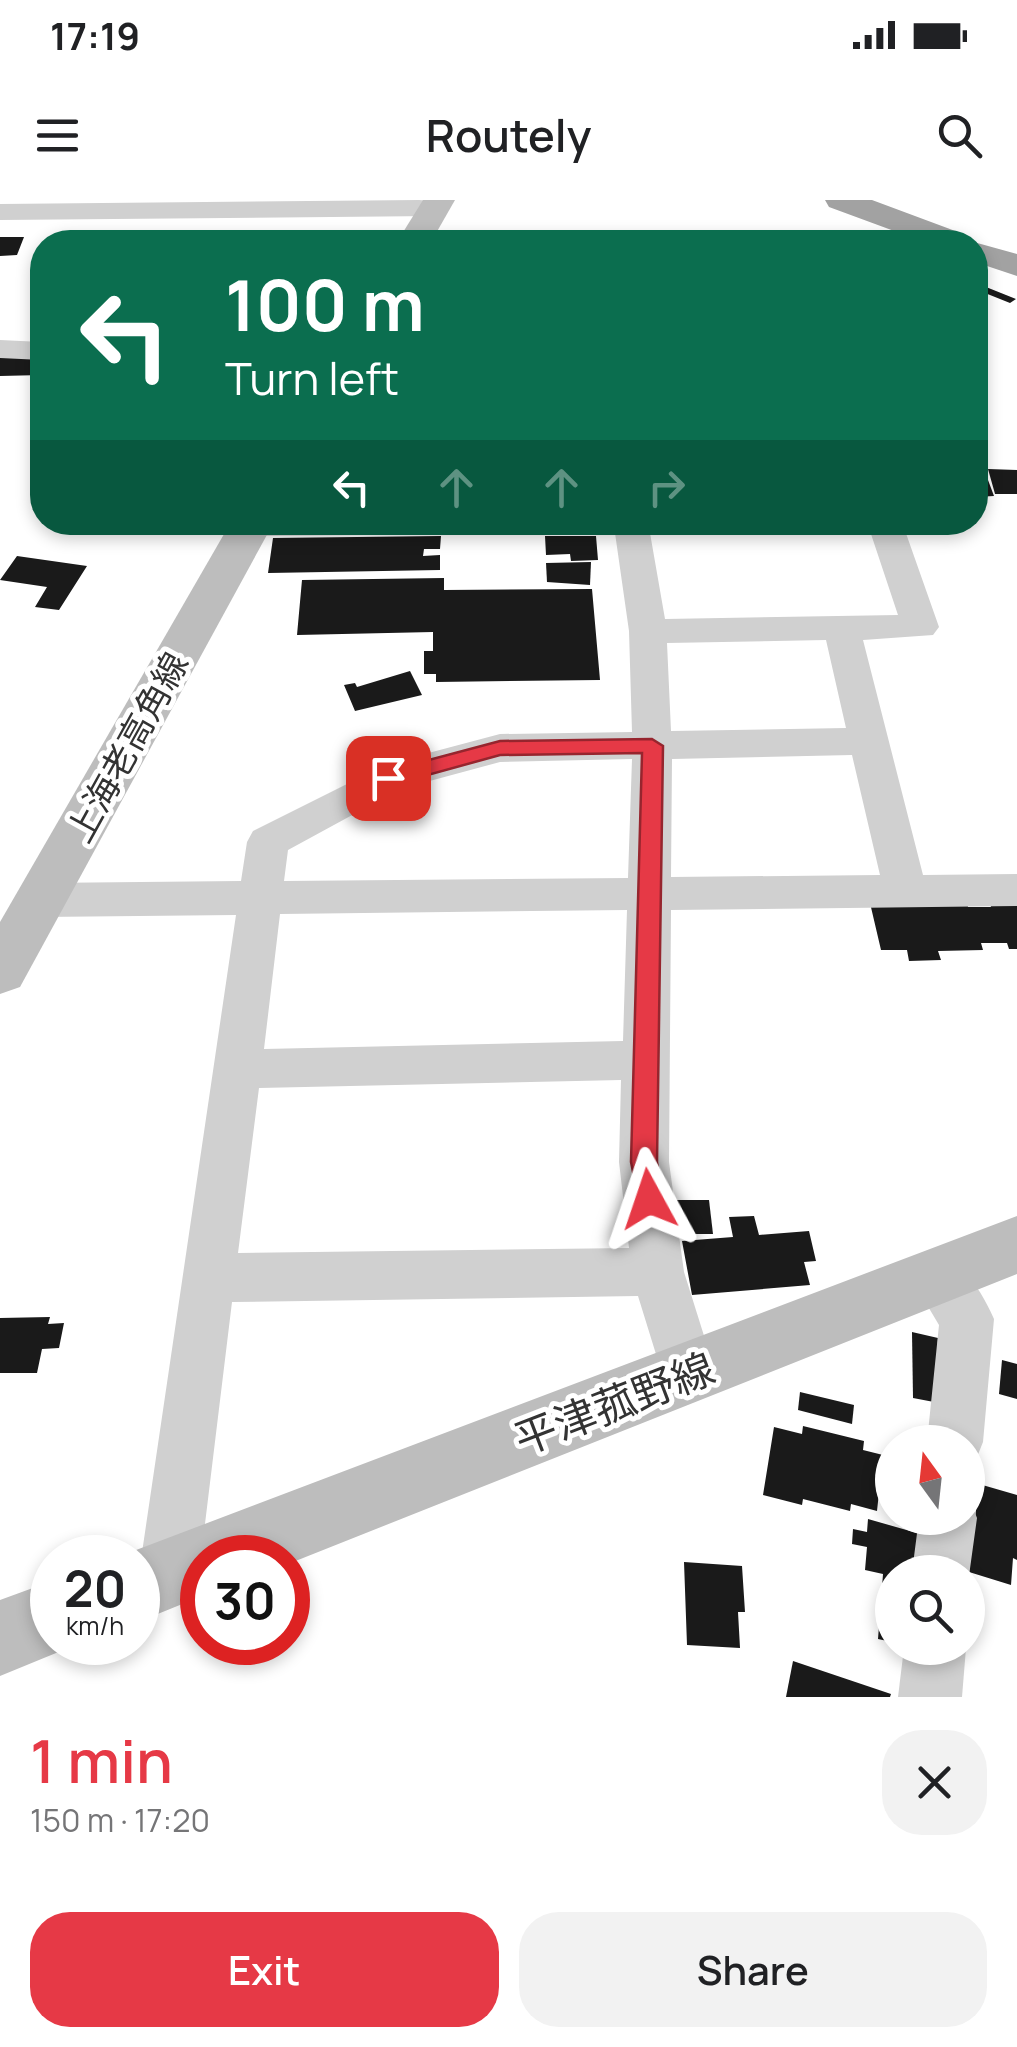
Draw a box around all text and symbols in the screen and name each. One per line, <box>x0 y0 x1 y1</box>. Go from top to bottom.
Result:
text: 17:19 <box>50 9 140 61</box>
text: Routely <box>426 104 591 166</box>
icon: menu <box>30 108 85 163</box>
icon: search <box>932 108 987 163</box>
text: 100 m <box>225 256 425 352</box>
icon: left <box>60 270 190 400</box>
text: Turn left <box>225 347 399 409</box>
icon: left <box>324 460 379 515</box>
icon: ahead <box>429 460 484 515</box>
icon: ahead <box>534 460 589 515</box>
icon: right <box>639 460 694 515</box>
street label: 上海老高角線 <box>55 644 199 850</box>
pin <box>346 736 431 821</box>
icon: arrive <box>361 751 416 806</box>
position arrow <box>597 1147 701 1251</box>
street label: 平津菰野線 <box>506 1338 722 1468</box>
north arrow <box>875 1425 985 1535</box>
map controls <box>875 1425 985 1665</box>
speed limit sign: 30 <box>180 1535 310 1665</box>
text: 20 <box>64 1554 126 1622</box>
button: search <box>875 1555 985 1665</box>
text: km/h <box>66 1608 124 1643</box>
text: 1 min <box>30 1719 173 1801</box>
button: close <box>882 1730 987 1835</box>
text: 150 m · 17:20 <box>30 1798 210 1842</box>
button: Exit <box>30 1912 499 2027</box>
button: Share <box>519 1912 987 2027</box>

